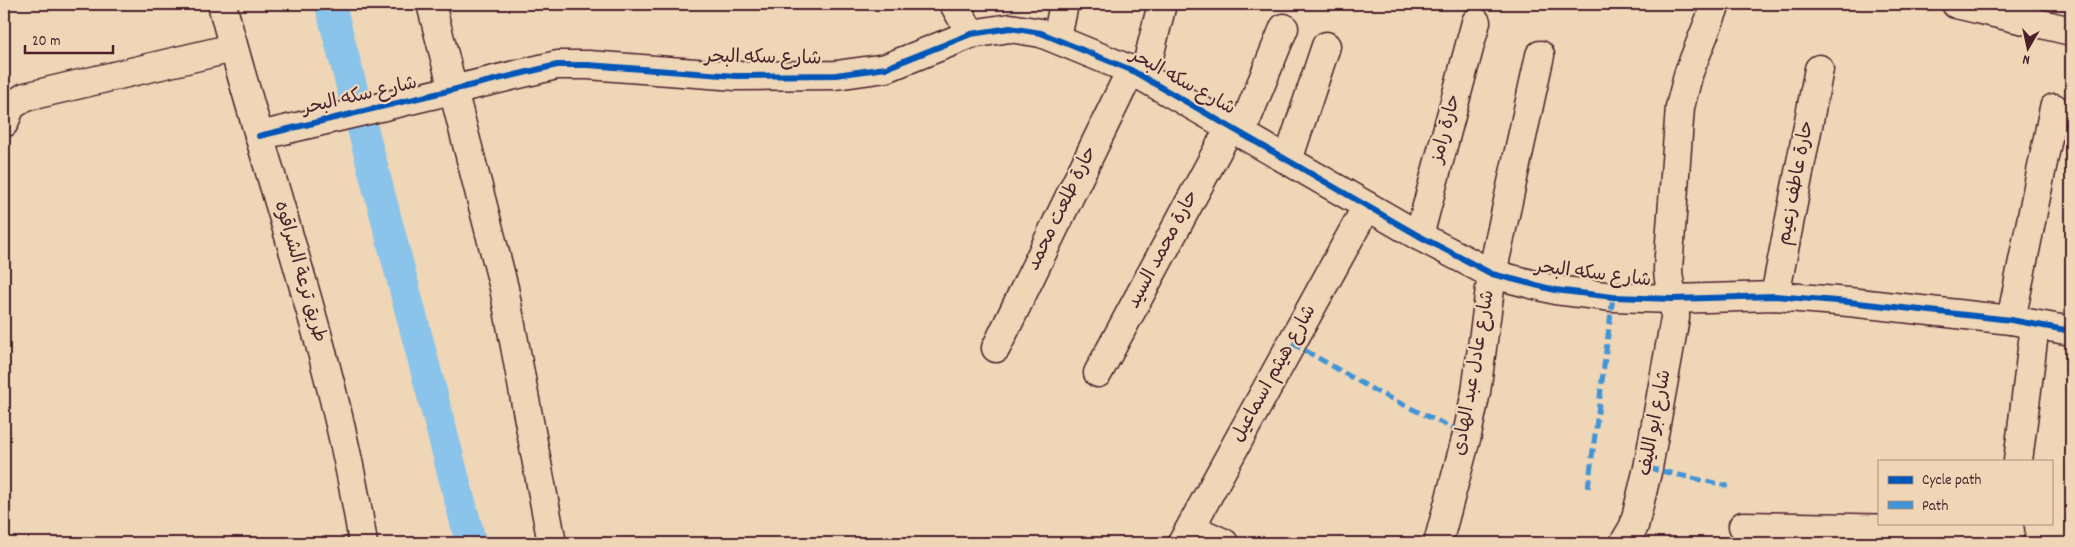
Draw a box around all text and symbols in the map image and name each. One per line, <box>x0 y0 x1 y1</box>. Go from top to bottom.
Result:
scale bar <box>25 22 112 54</box>
north arrow <box>2002 22 2052 72</box>
text: 20 m <box>32 31 60 53</box>
street label: شارع سكه البحر <box>1123 42 1240 123</box>
street label: شارع سكه البحر <box>702 44 822 74</box>
text: N <box>2021 48 2031 69</box>
street label: شارع سكه البحر <box>298 71 420 124</box>
street label: حارة رامز <box>1424 92 1469 168</box>
street label: حارة عاطف زعيم <box>1772 118 1822 248</box>
street label: حارة طلعت محمد <box>1021 142 1105 276</box>
street label: حارة محمد السيد <box>1121 186 1207 314</box>
street label: طريق ترعة الشراقوه <box>266 198 332 346</box>
street label: شارع سكه البحر <box>1531 254 1653 296</box>
street label: شارع عادل عبد الهادى <box>1447 288 1503 458</box>
street label: شارع هيثم اسماعيل <box>1226 300 1324 448</box>
street label: شارع ابو الليف <box>1632 368 1680 478</box>
legend <box>1878 460 2052 524</box>
text: Cycle path <box>1922 470 1982 492</box>
text: Path <box>1922 496 1948 518</box>

